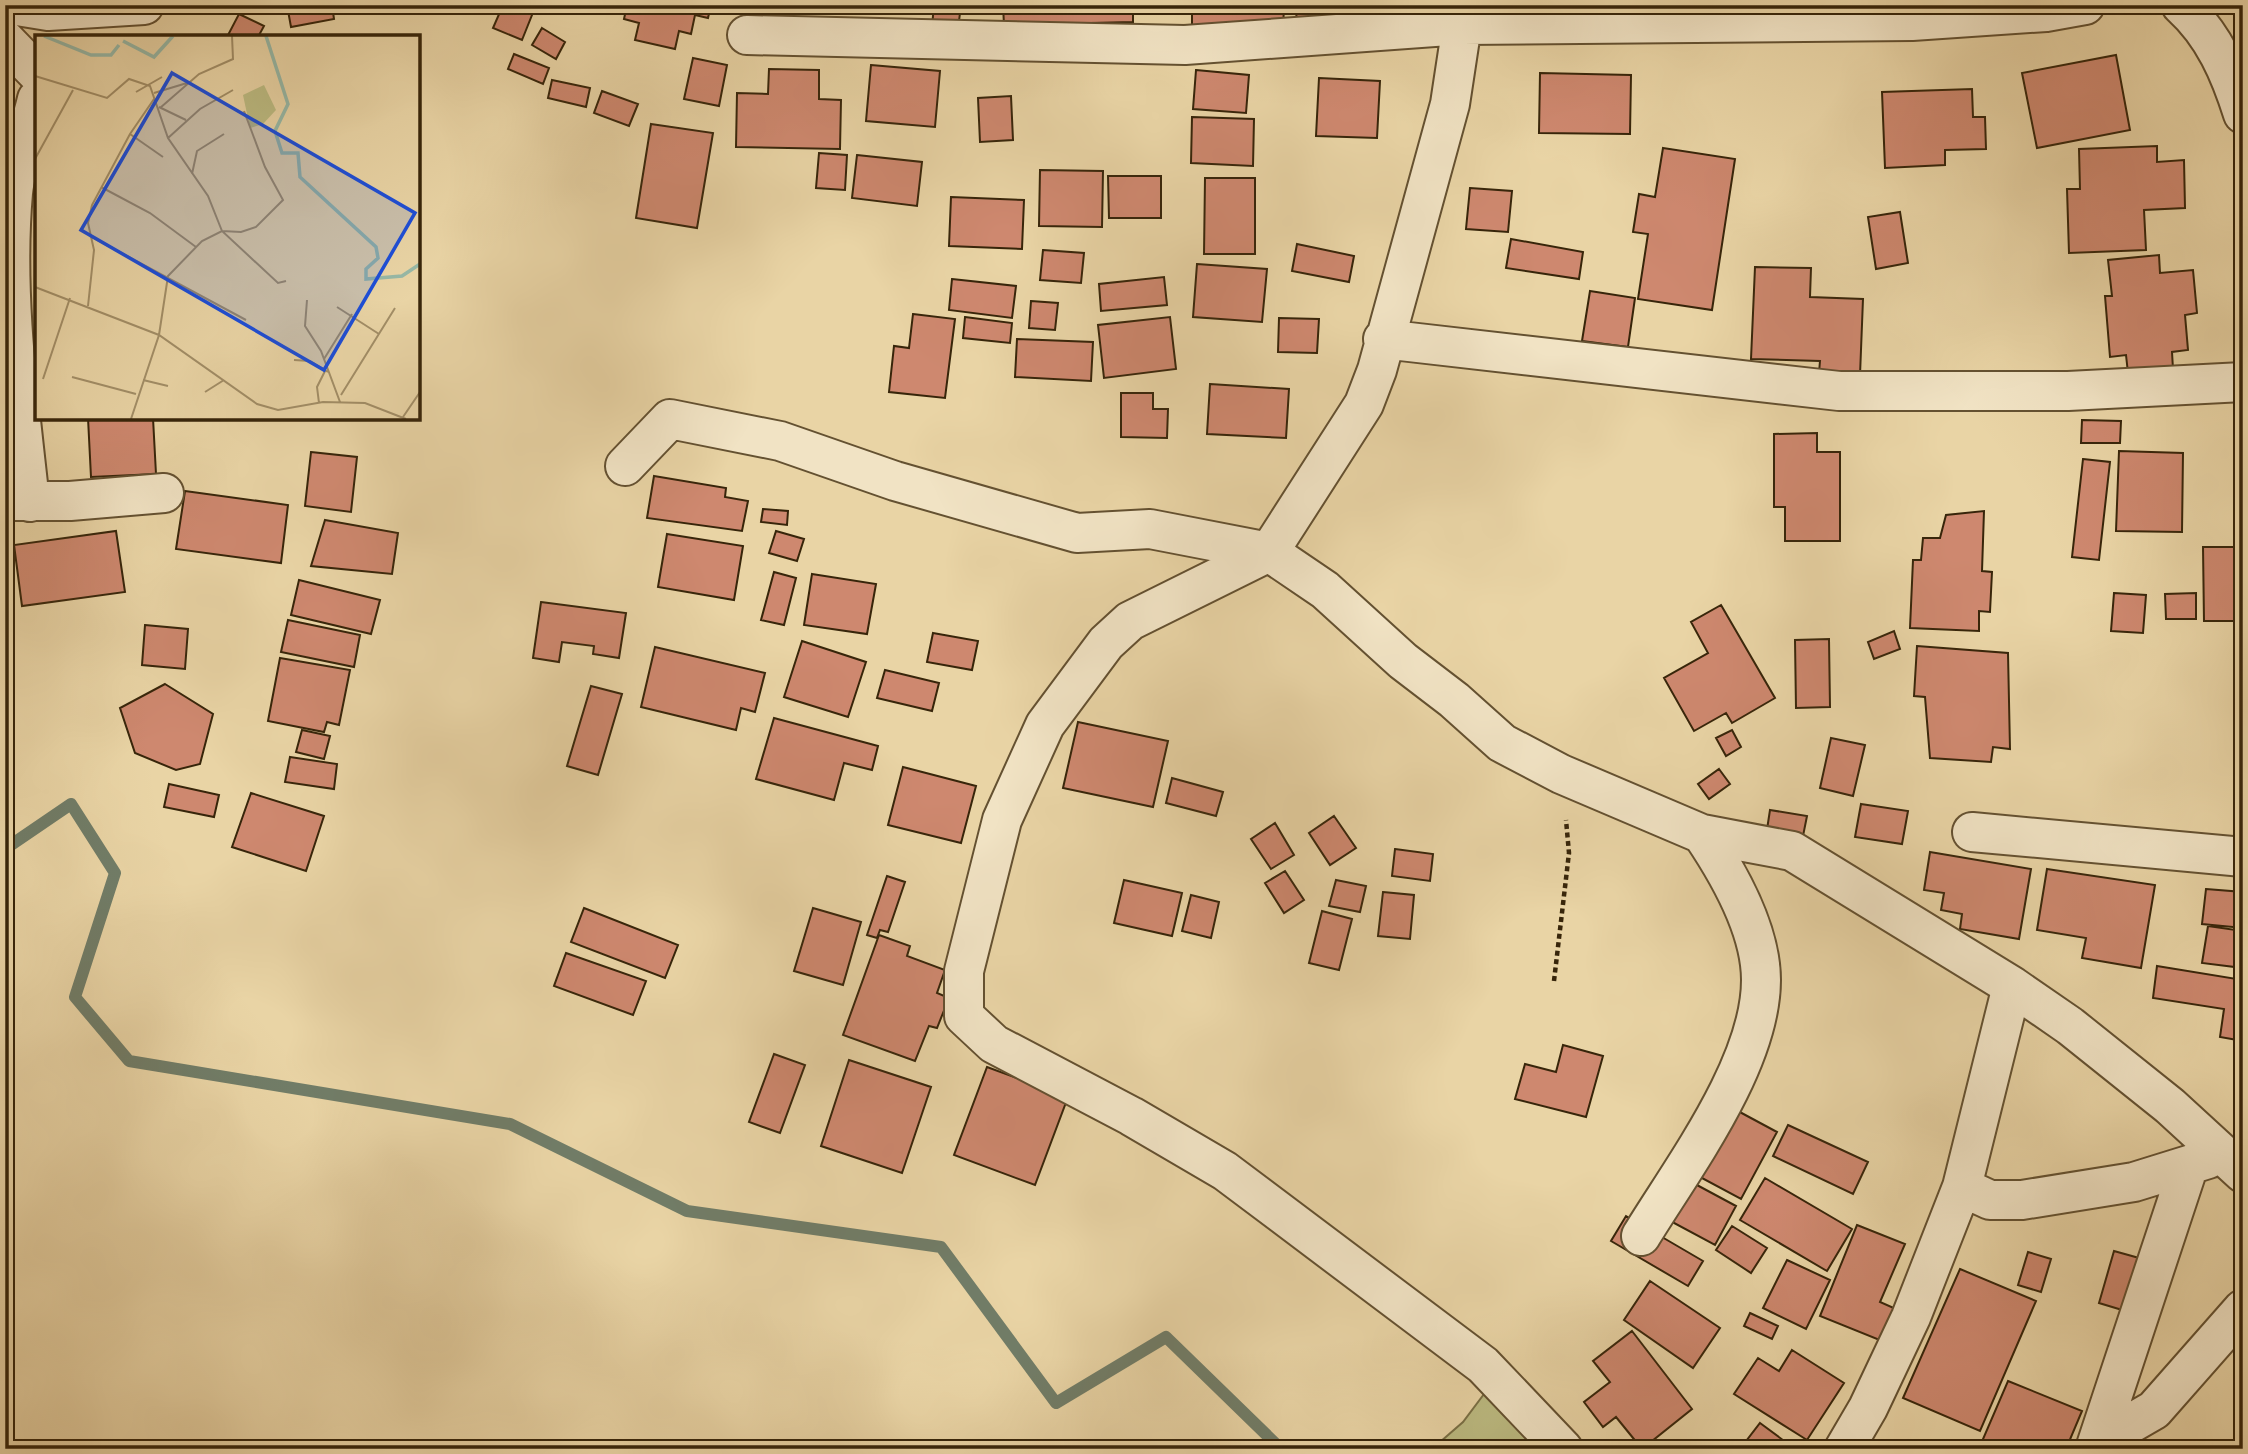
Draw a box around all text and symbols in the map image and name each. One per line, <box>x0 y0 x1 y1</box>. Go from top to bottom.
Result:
inset map <box>35 35 420 420</box>

